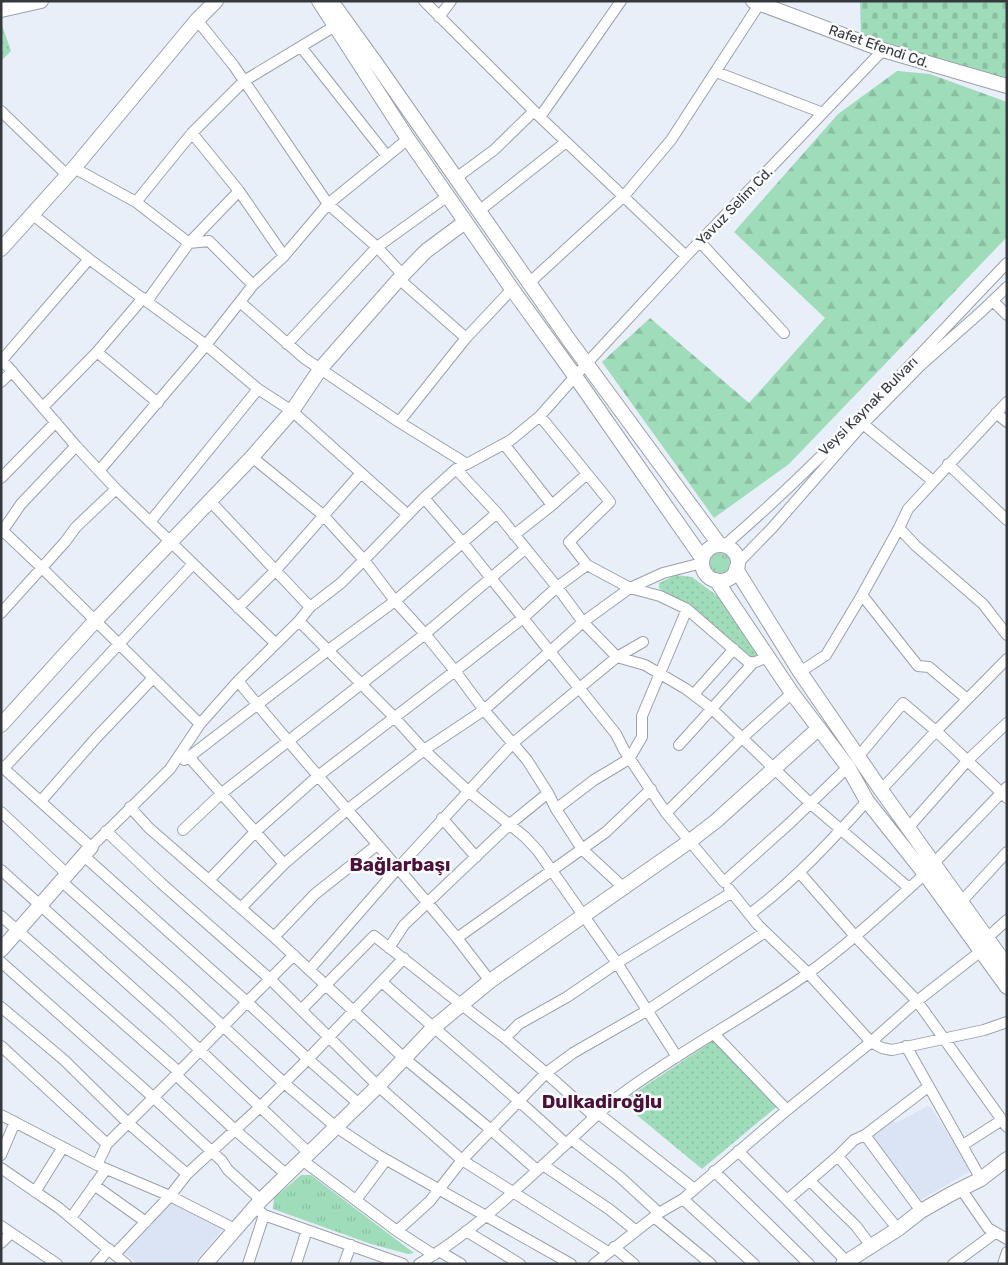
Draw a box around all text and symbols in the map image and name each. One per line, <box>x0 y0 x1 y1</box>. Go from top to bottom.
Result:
street label: Rafet Efendi Cd. <box>826 21 931 72</box>
street label: Yavuz Selim Cd. <box>693 164 776 249</box>
street label: Veysi Kaynak Bulvarı <box>815 353 921 459</box>
district label: Bağlarbaşı <box>349 853 451 876</box>
district label: Dulkadiroğlu <box>542 1090 662 1113</box>

